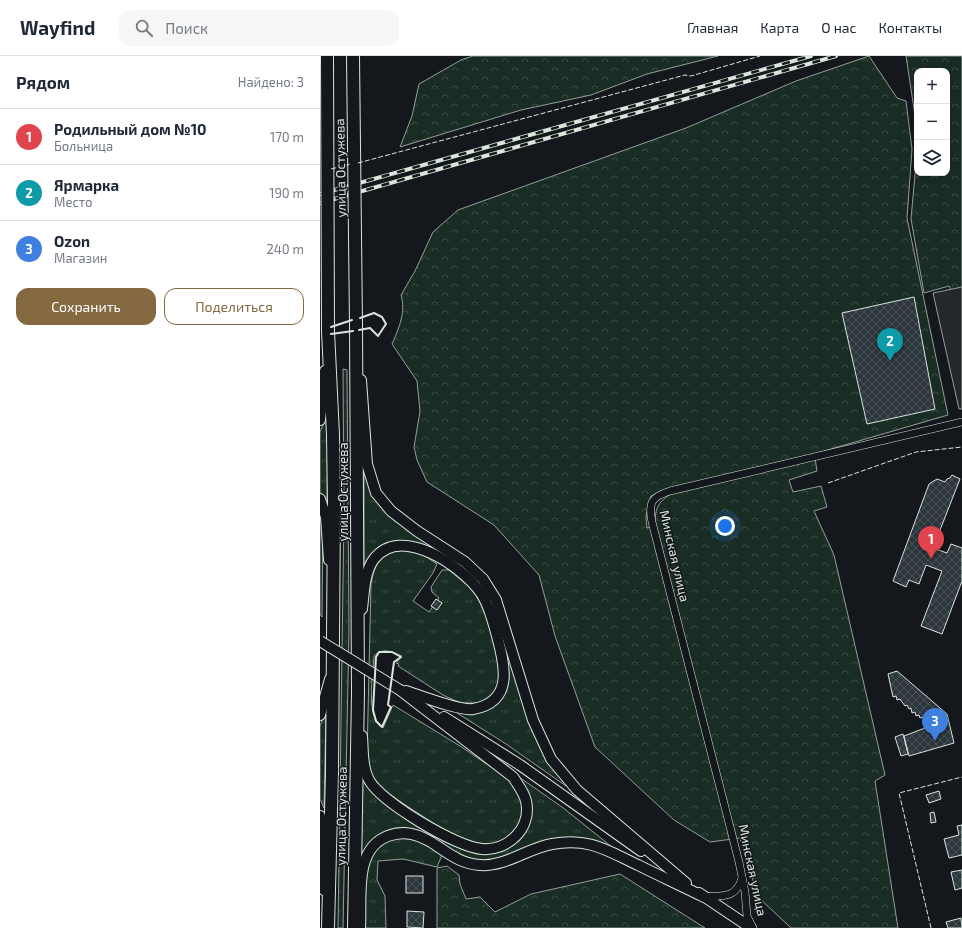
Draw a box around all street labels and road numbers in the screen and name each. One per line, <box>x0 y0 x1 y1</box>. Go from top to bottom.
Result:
street label: улица Остужева <box>331 118 349 218</box>
street label: улица Остужева <box>335 442 351 542</box>
street label: Минская улица <box>657 509 693 603</box>
street label: улица Остужева <box>332 766 350 866</box>
street label: Минская улица <box>735 823 771 917</box>

